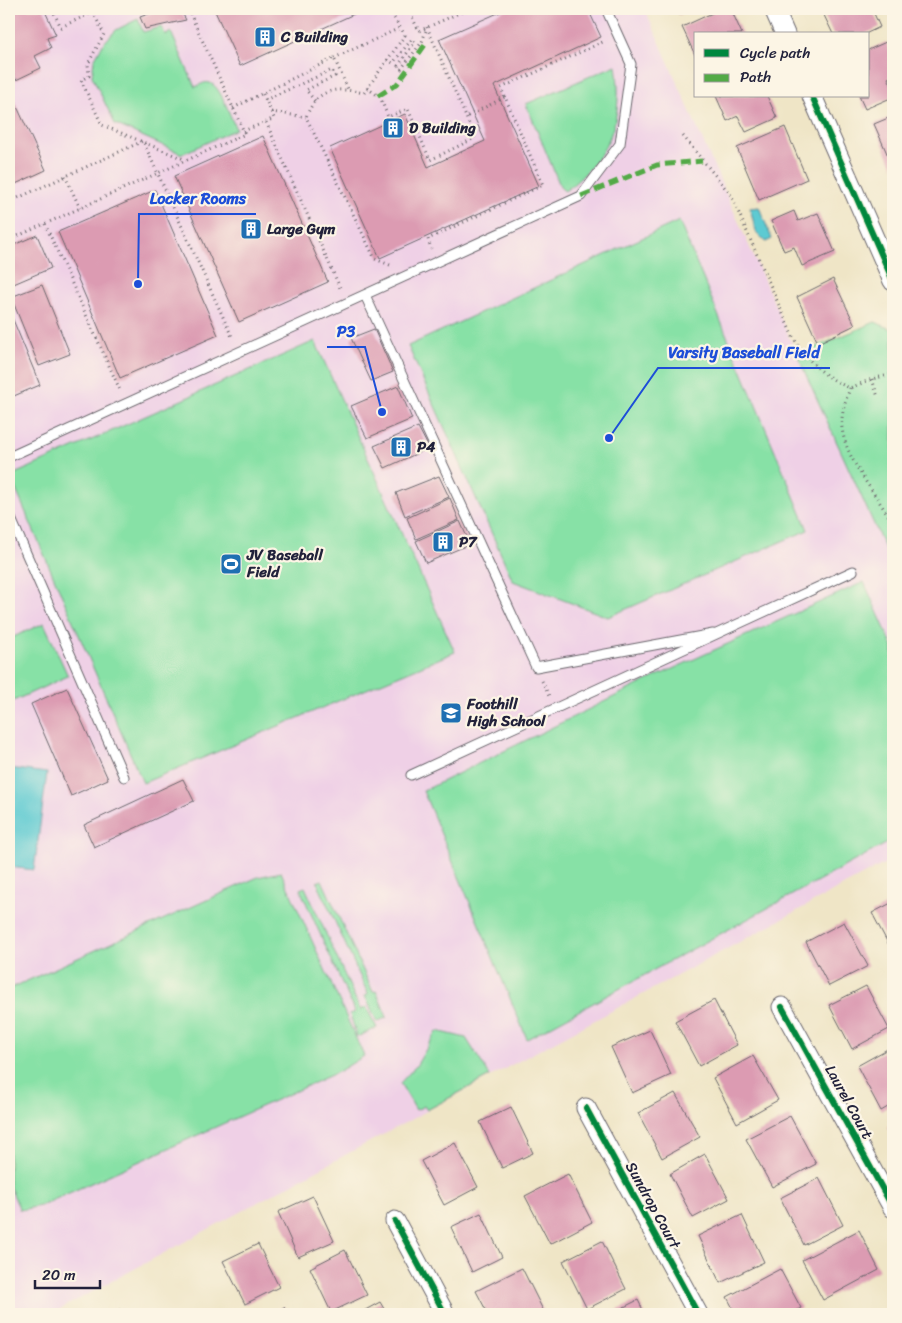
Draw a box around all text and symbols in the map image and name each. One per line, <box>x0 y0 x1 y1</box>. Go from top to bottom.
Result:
place label: C Building <box>280 24 349 50</box>
building icon: C Building <box>253 25 277 49</box>
legend <box>694 32 870 98</box>
text: Cycle path <box>740 40 811 66</box>
text: Path <box>740 64 771 90</box>
place label: D Building <box>409 115 476 141</box>
building icon: D Building <box>381 116 405 140</box>
callout: Locker Rooms <box>139 183 256 214</box>
text: Locker Rooms <box>150 184 247 213</box>
place label: Large Gym <box>267 216 336 242</box>
building icon: Large Gym <box>239 217 263 241</box>
callout: P3 <box>327 316 365 347</box>
text: P3 <box>337 317 355 346</box>
callout: Varsity Baseball Field <box>658 337 830 368</box>
text: Varsity Baseball Field <box>668 338 821 367</box>
place label: P4 <box>417 434 436 460</box>
building icon: P4 <box>389 435 413 459</box>
place label: P7 <box>459 529 478 555</box>
building icon: P7 <box>431 530 455 554</box>
place label: JV Baseball Field <box>246 542 323 585</box>
sports icon: JV Baseball Field <box>219 552 243 576</box>
place label: Foothill High School <box>466 691 546 734</box>
school or university icon: Foothill High School <box>439 701 463 725</box>
street label: Laurel Court <box>818 1060 880 1144</box>
street label: Sundrop Court <box>618 1157 688 1254</box>
scale bar <box>35 1258 100 1290</box>
text: 20 m <box>42 1262 76 1288</box>

